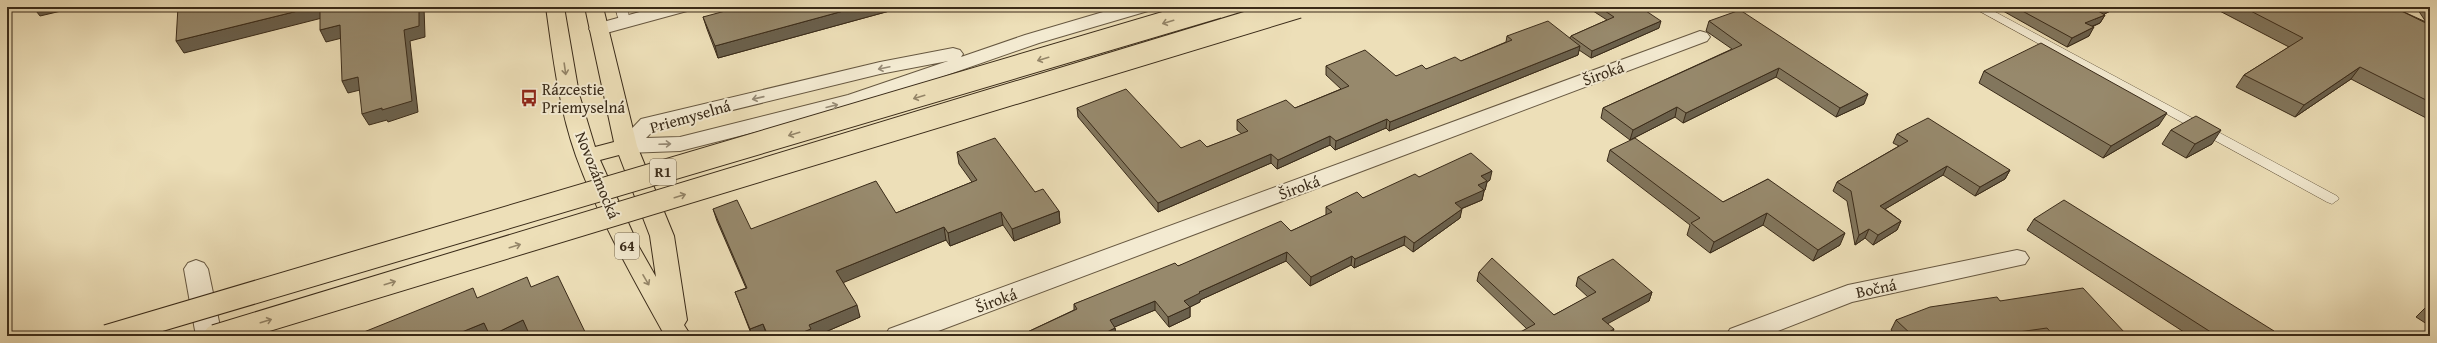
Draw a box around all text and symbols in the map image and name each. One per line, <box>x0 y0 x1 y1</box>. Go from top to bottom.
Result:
one-way arrow <box>1161 19 1174 26</box>
street label: Široká <box>1579 54 1627 92</box>
one-way arrow <box>1037 56 1049 64</box>
one-way arrow <box>561 62 569 75</box>
one-way arrow <box>878 64 891 72</box>
place label: Rázcestie Priemyselná <box>542 77 626 119</box>
bus stop icon: Rázcestie Priemyselná <box>519 88 539 108</box>
street label: Priemyselná <box>647 93 734 139</box>
one-way arrow <box>751 94 764 102</box>
one-way arrow <box>912 94 925 101</box>
one-way arrow <box>825 101 838 109</box>
street label: Novozámocká <box>570 128 627 223</box>
one-way arrow <box>788 131 801 138</box>
one-way arrow <box>658 141 671 148</box>
road number: R1 <box>650 159 676 185</box>
street label: Široká <box>1275 168 1323 206</box>
one-way arrow <box>673 192 686 199</box>
road number: 64 <box>615 233 639 259</box>
one-way arrow <box>508 242 521 249</box>
street label: Bočná <box>1854 272 1899 304</box>
one-way arrow <box>643 274 651 286</box>
one-way arrow <box>384 279 397 286</box>
street label: Široká <box>972 281 1020 319</box>
one-way arrow <box>259 317 272 324</box>

